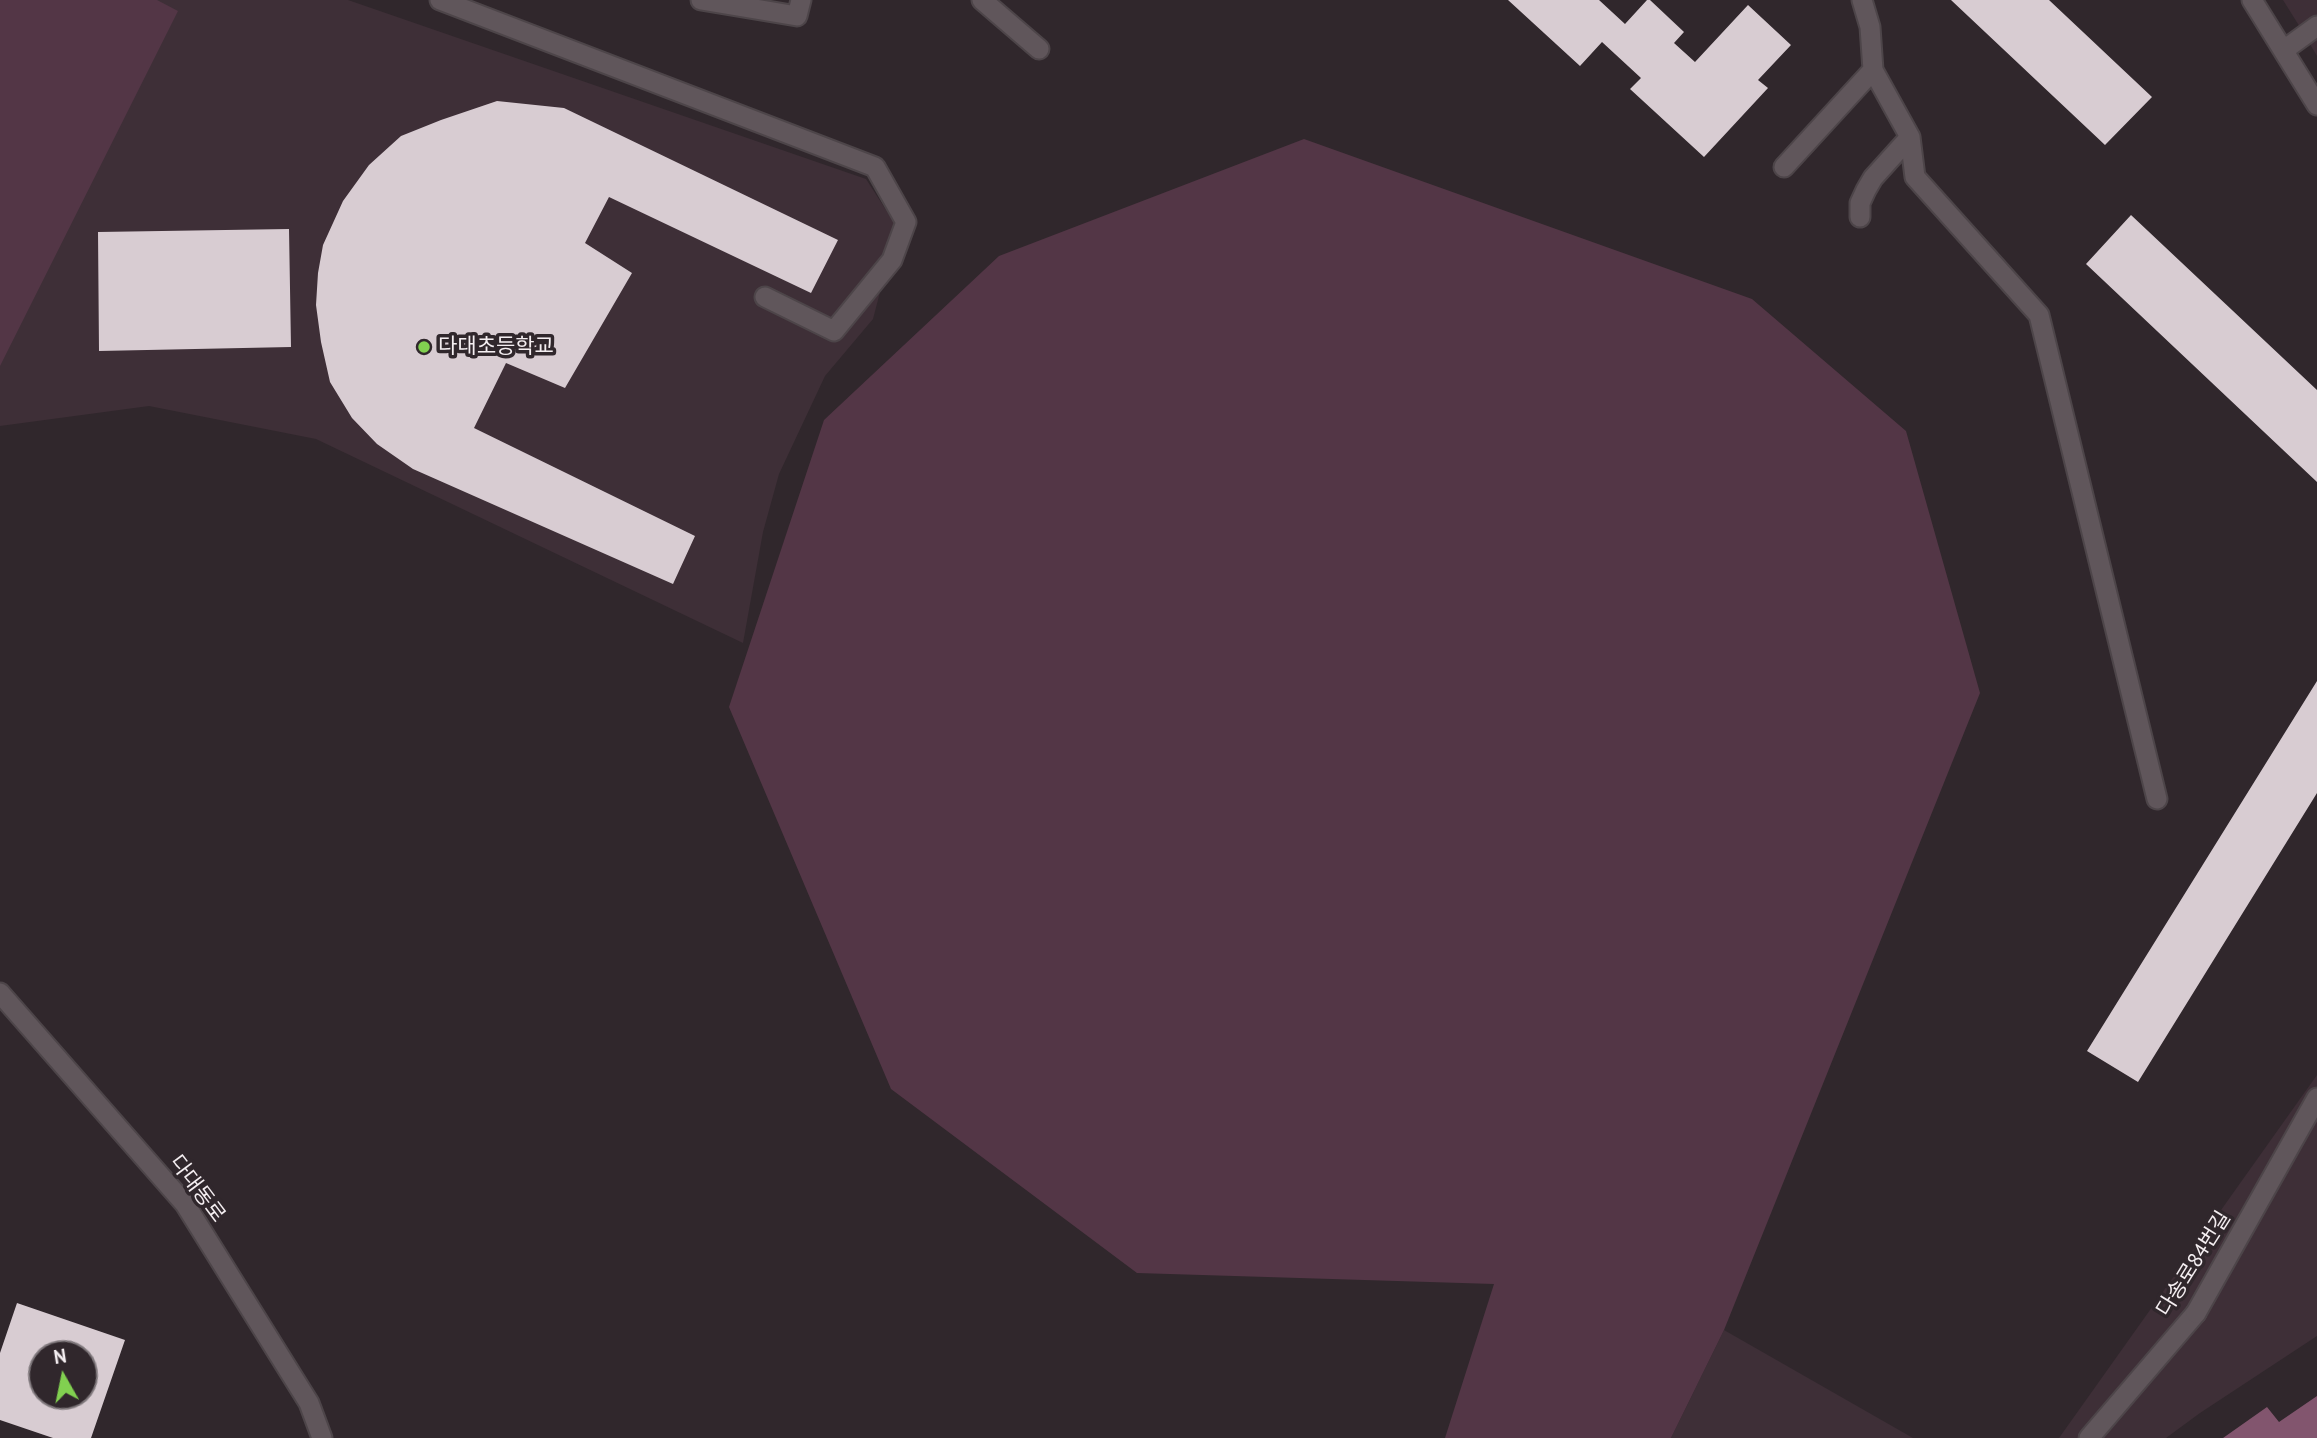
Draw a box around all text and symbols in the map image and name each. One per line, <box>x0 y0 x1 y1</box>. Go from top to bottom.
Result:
place label: 다대초등학교 <box>438 334 554 360</box>
marker: 다대초등학교 <box>416 339 432 355</box>
street label: 다대동로 <box>164 1151 230 1227</box>
street label: 다송로84번길 <box>2152 1207 2236 1321</box>
north arrow <box>28 1340 98 1410</box>
text: N <box>52 1343 68 1369</box>

